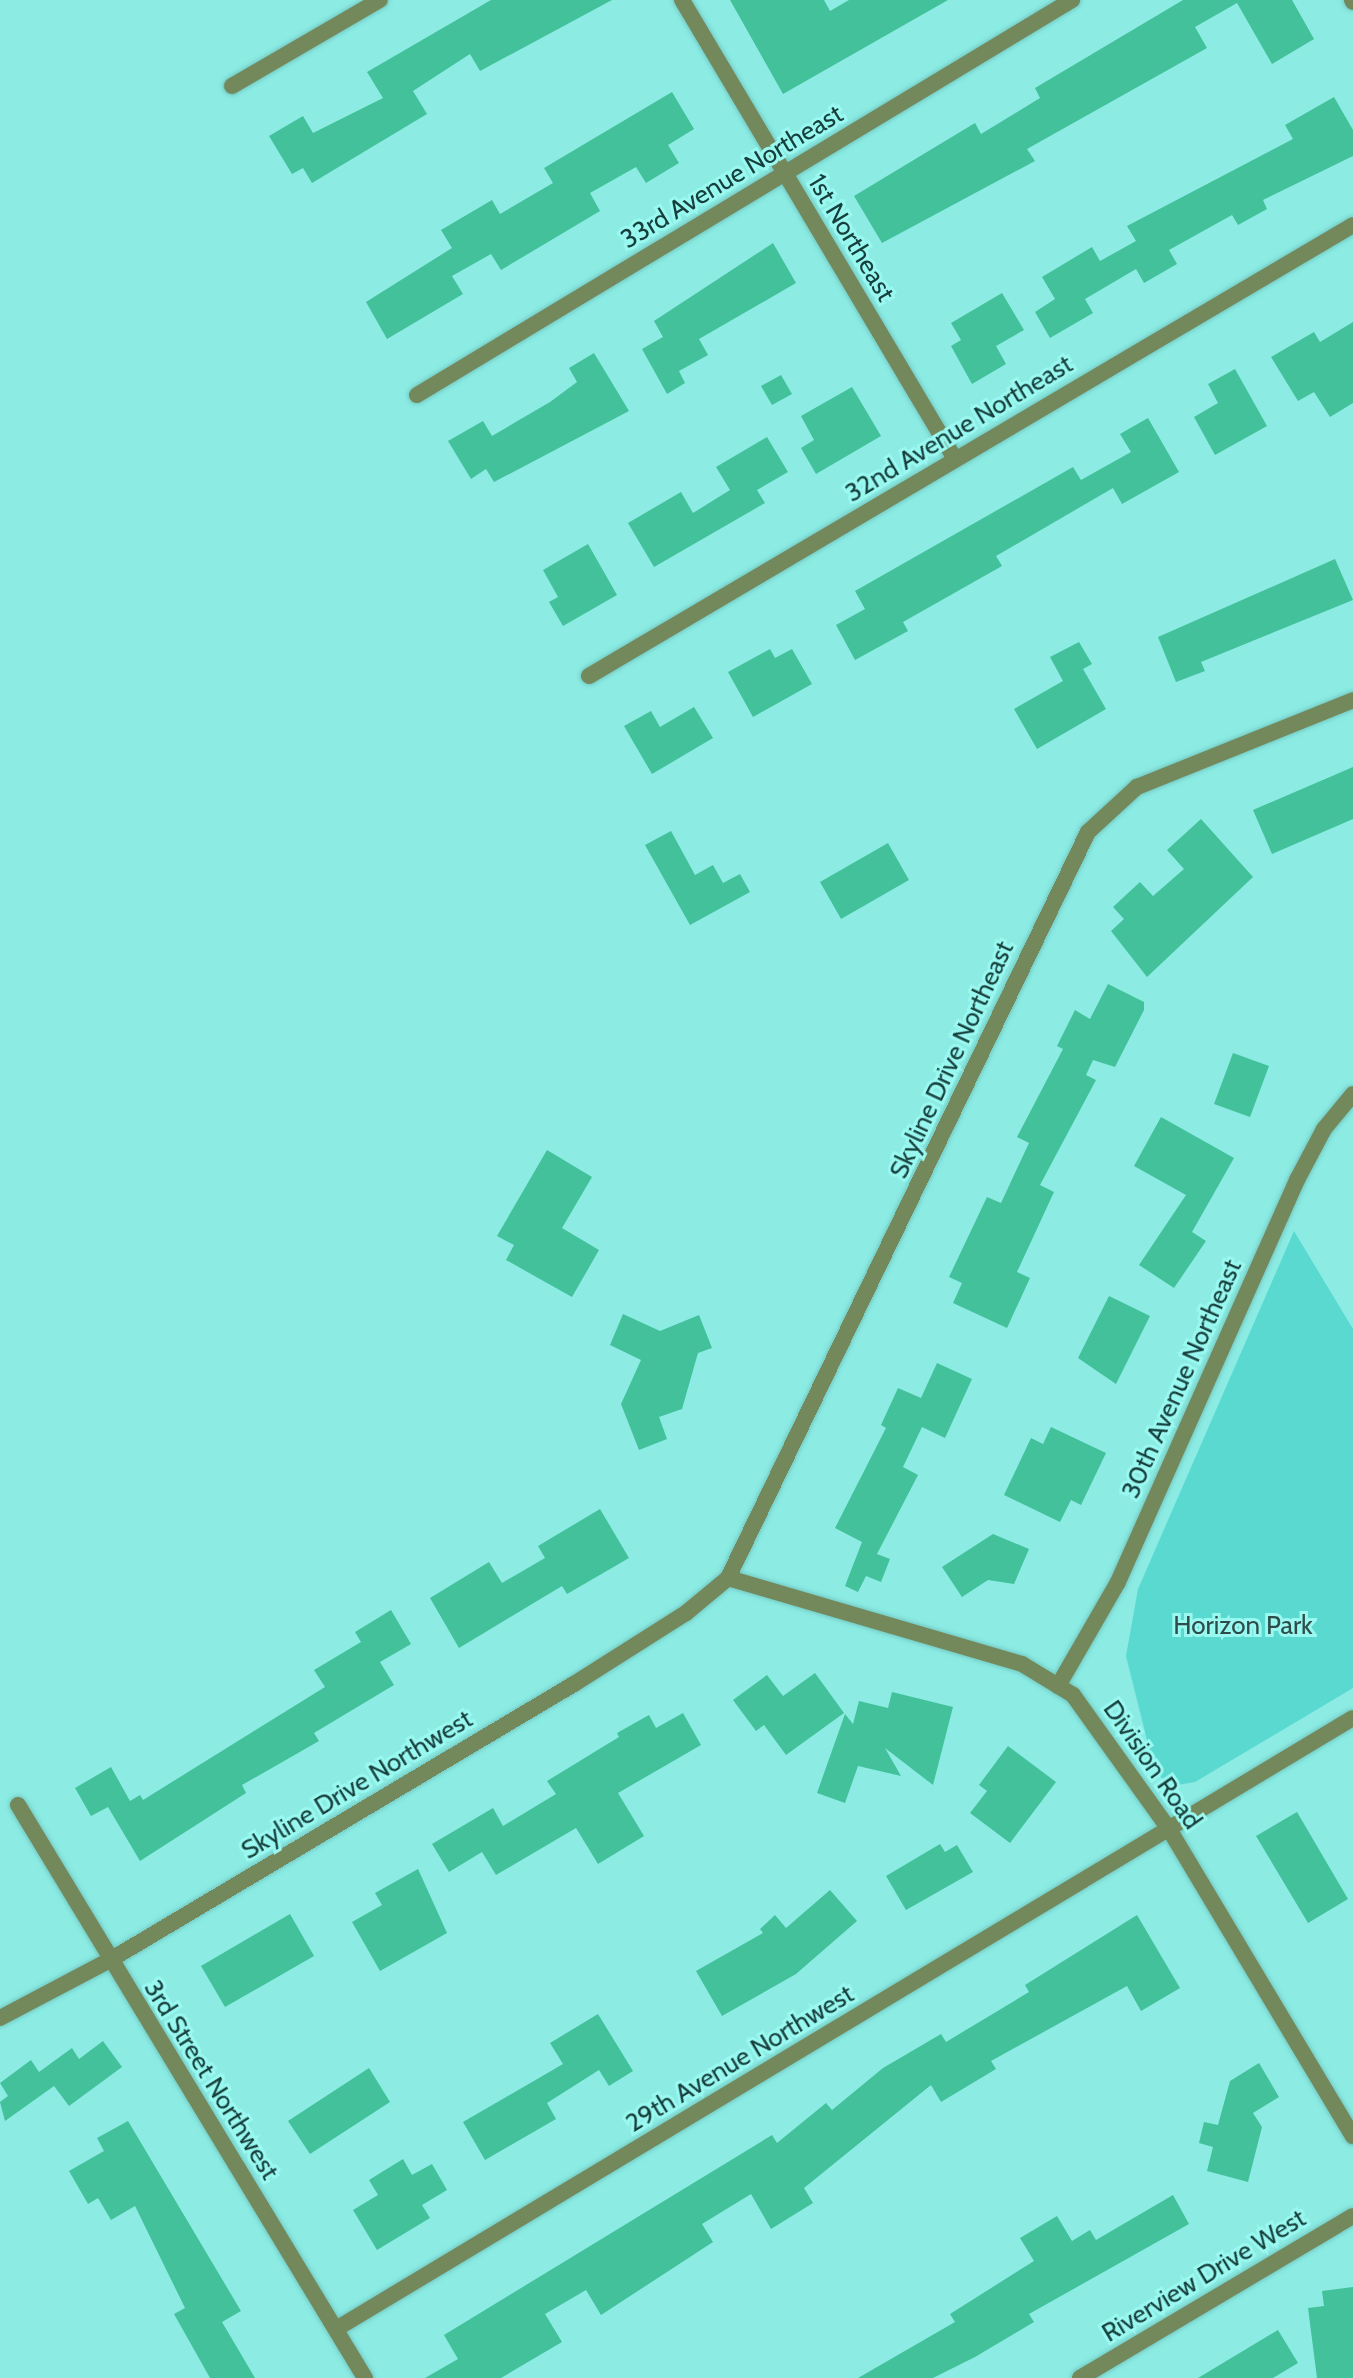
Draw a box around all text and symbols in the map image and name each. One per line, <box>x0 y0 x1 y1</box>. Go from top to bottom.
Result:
street label: 33rd Avenue Northeast <box>615 98 849 256</box>
street label: 1st Northeast <box>801 169 901 307</box>
street label: 32nd Avenue Northeast <box>840 349 1078 509</box>
street label: Skyline Drive Northeast <box>883 937 1021 1183</box>
street label: 30th Avenue Northeast <box>1115 1255 1249 1503</box>
park label: Horizon Park <box>1173 1610 1313 1642</box>
street label: Division Road <box>1096 1695 1208 1835</box>
street label: Skyline Drive Northwest <box>236 1704 478 1866</box>
street label: 3rd Street Northwest <box>137 1974 285 2186</box>
street label: 29th Avenue Northwest <box>621 1979 859 2139</box>
street label: Riverview Drive West <box>1097 2203 1311 2349</box>

